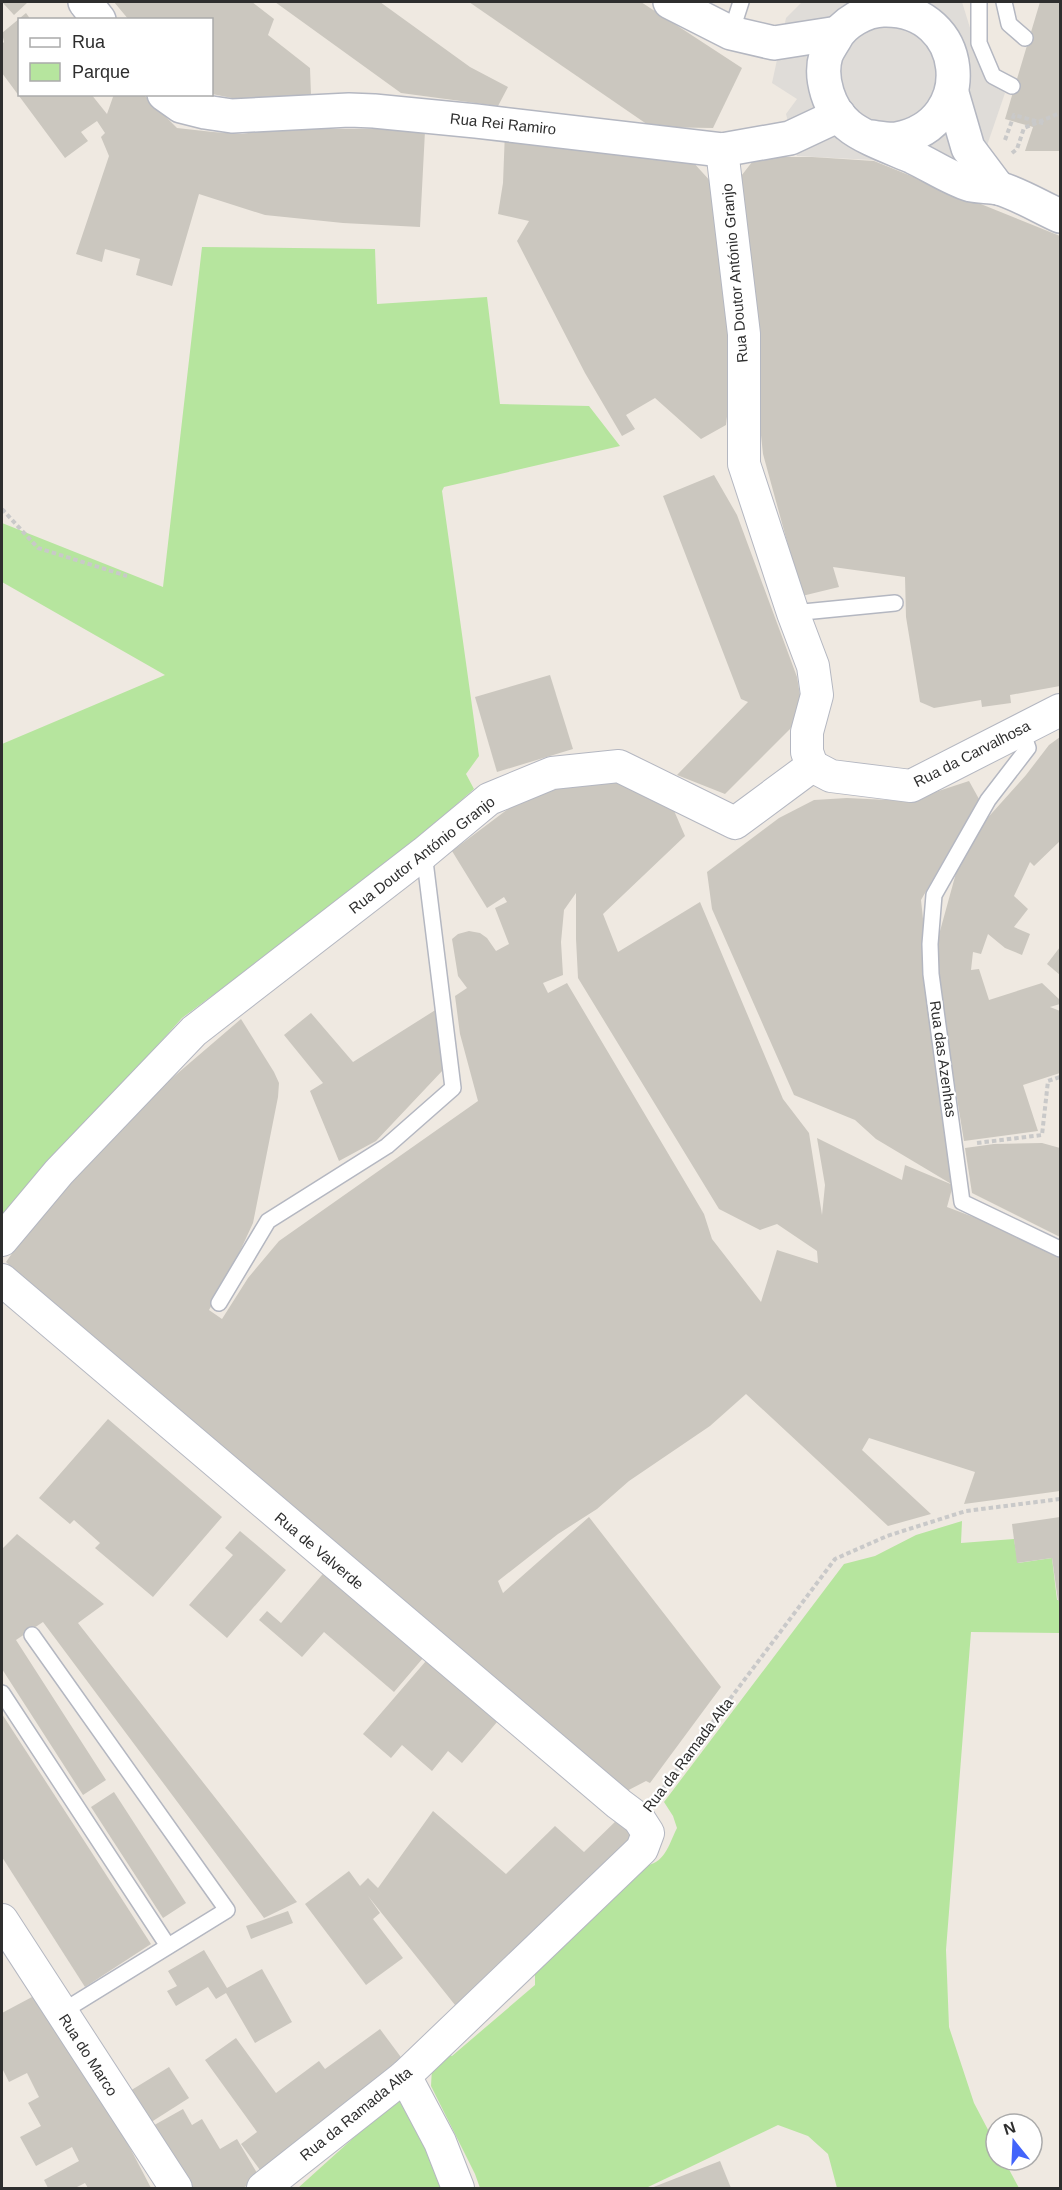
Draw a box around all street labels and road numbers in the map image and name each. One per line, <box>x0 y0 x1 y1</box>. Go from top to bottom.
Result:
street label: Rua Rei Ramiro <box>449 109 557 138</box>
street label: Rua Doutor António Granjo <box>718 183 751 364</box>
street label: Rua da Carvalhosa <box>911 717 1033 790</box>
street label: Rua Doutor António Granjo <box>345 792 498 917</box>
street label: Rua das Azenhas <box>927 1000 960 1118</box>
street label: Rua de Valverde <box>271 1509 367 1593</box>
street label: Rua da Ramada Alta <box>639 1694 736 1815</box>
street label: Rua do Marco <box>56 2011 121 2099</box>
street label: Rua da Ramada Alta <box>297 2063 415 2164</box>

